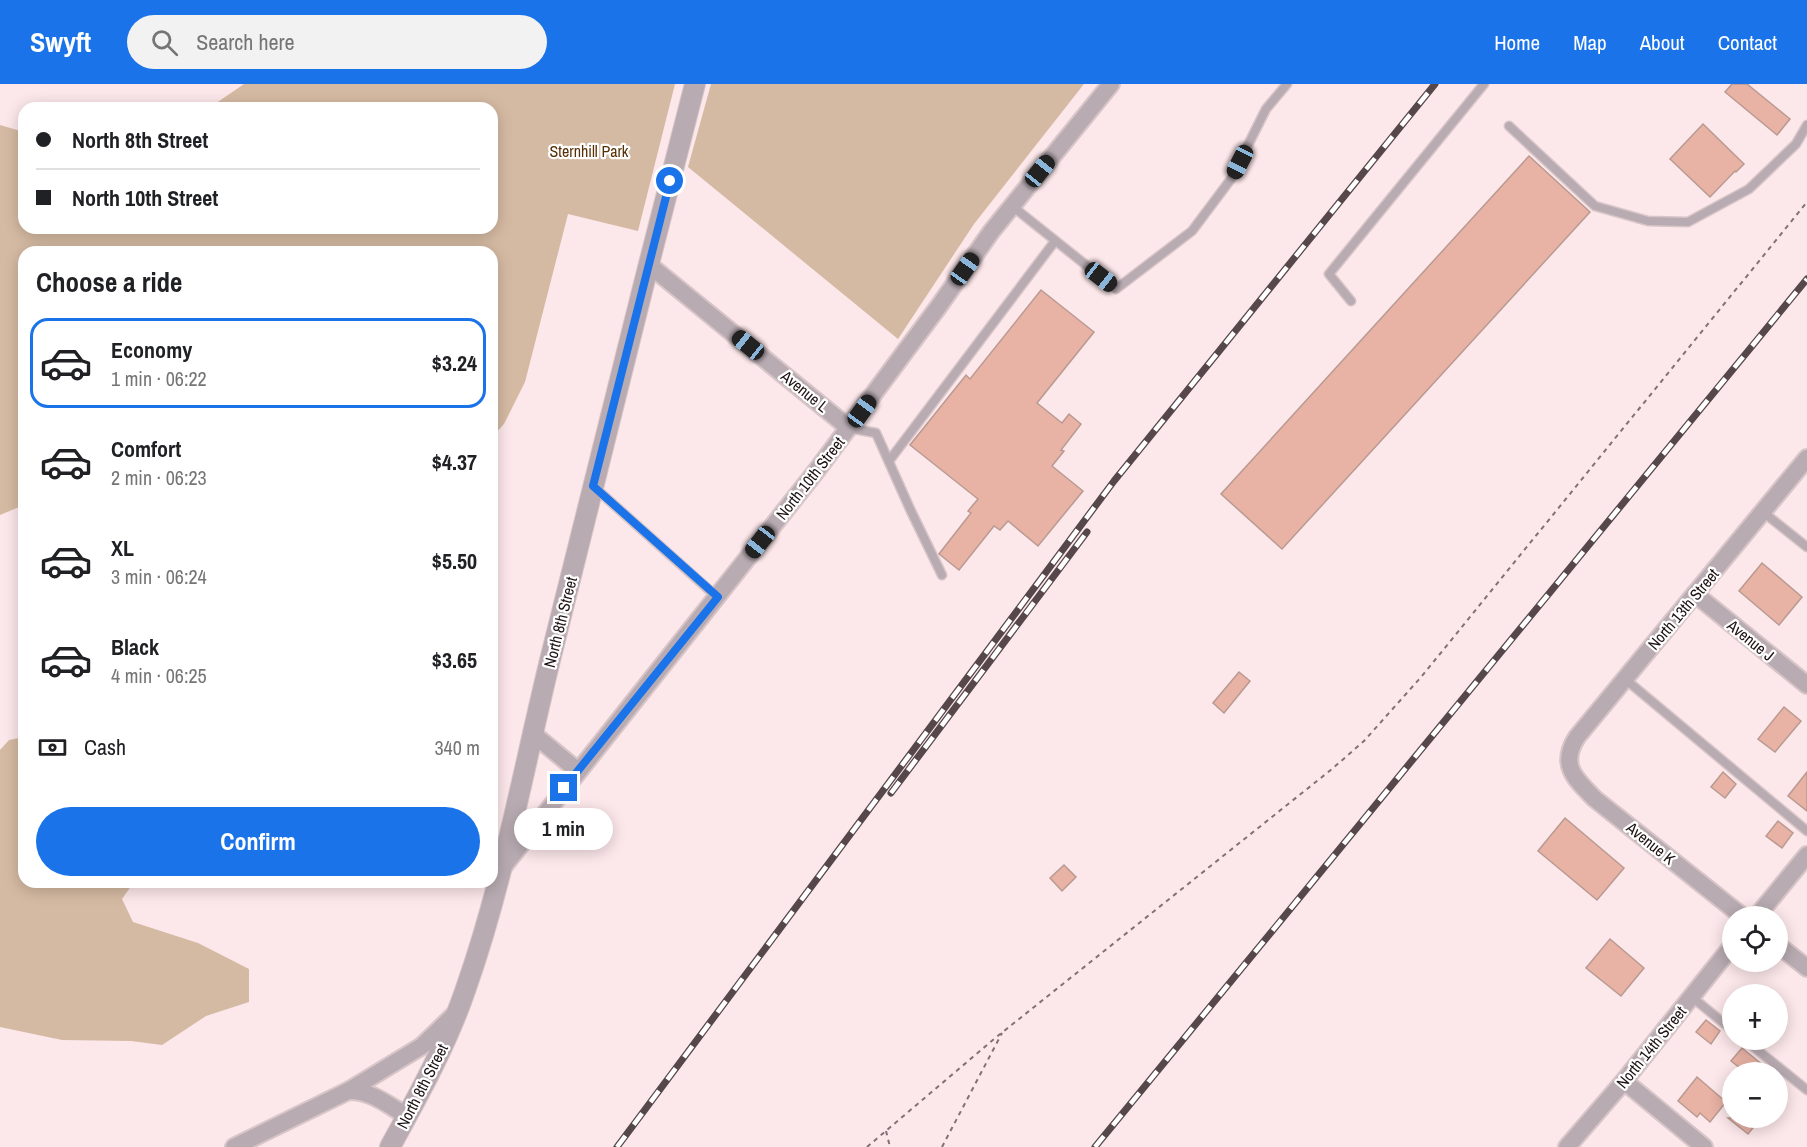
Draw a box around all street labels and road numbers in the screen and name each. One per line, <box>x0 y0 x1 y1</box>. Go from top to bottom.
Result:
street label: Avenue L <box>776 364 834 417</box>
street label: North 10th Street <box>771 432 850 524</box>
street label: North 13th Street <box>1642 563 1724 654</box>
street label: North 8th Street <box>538 574 582 670</box>
street label: Avenue J <box>1722 614 1779 666</box>
street label: Avenue K <box>1621 816 1680 870</box>
street label: North 14th Street <box>1611 1001 1691 1093</box>
street label: North 8th Street <box>391 1039 453 1132</box>

